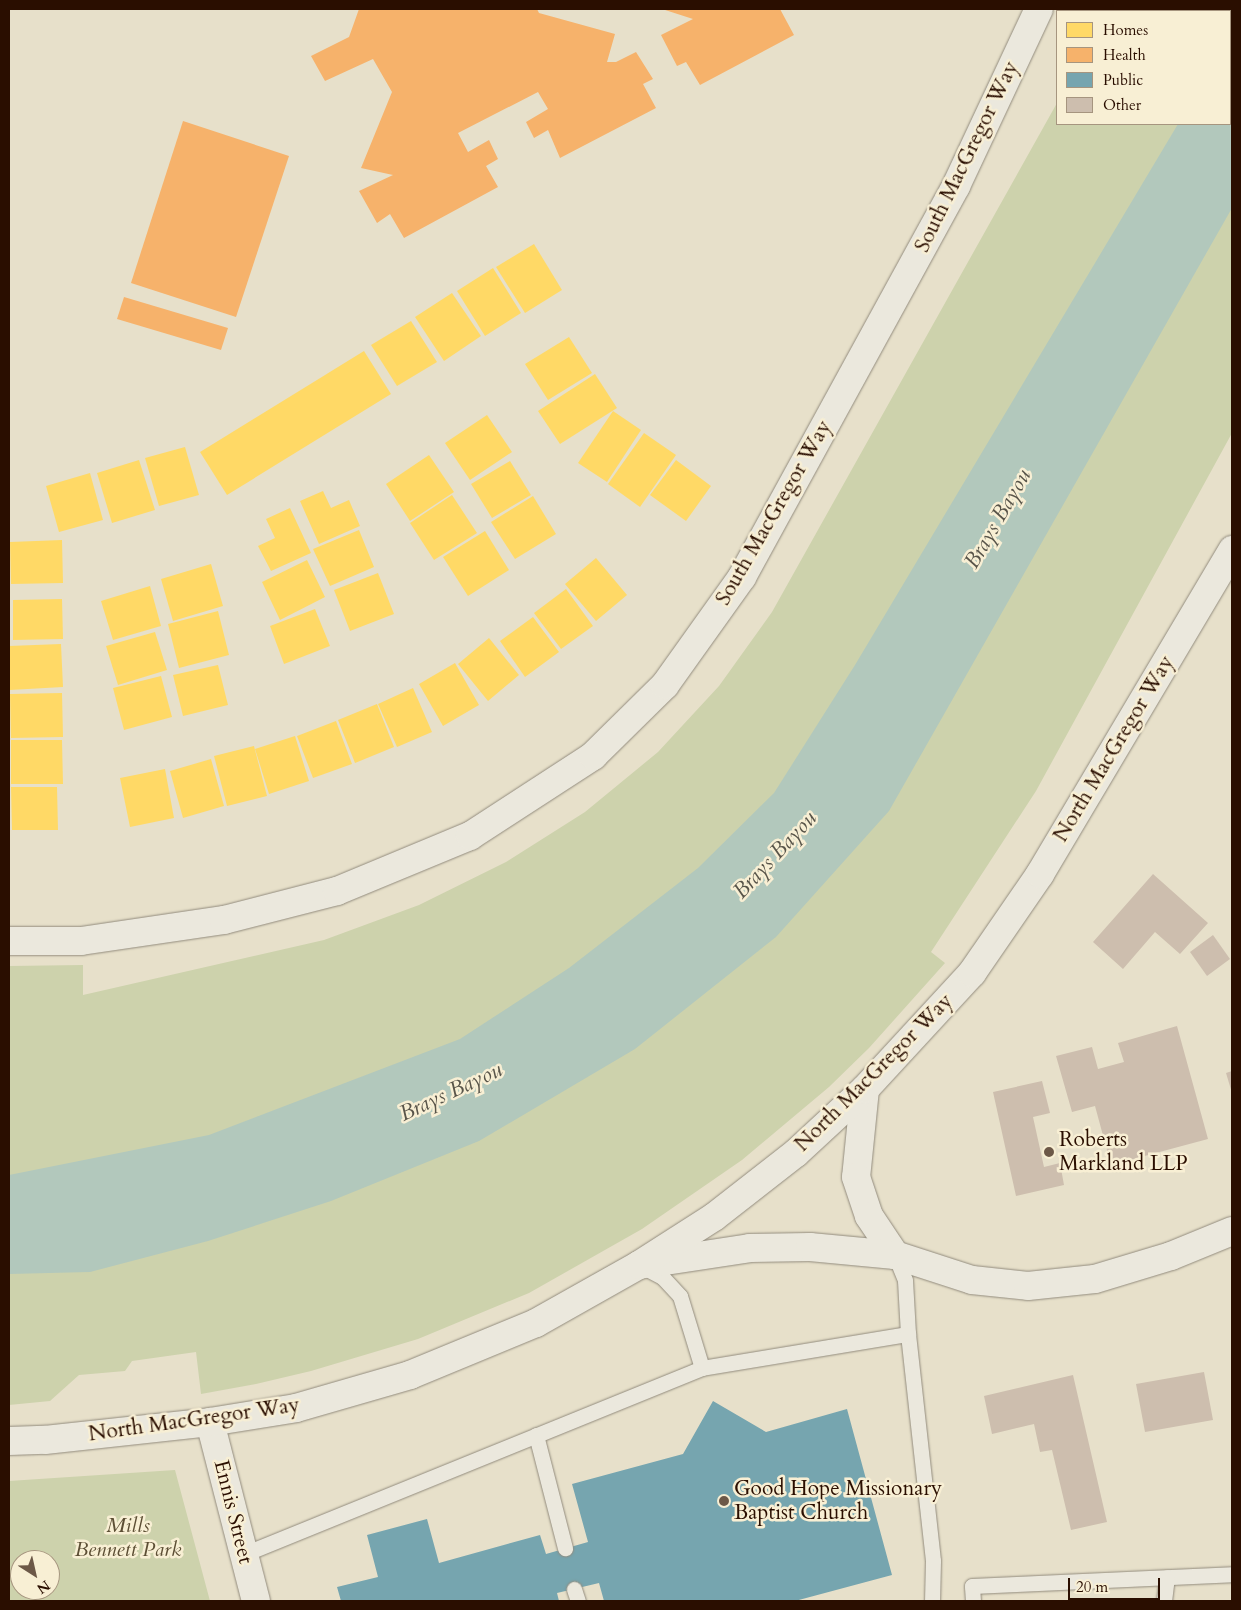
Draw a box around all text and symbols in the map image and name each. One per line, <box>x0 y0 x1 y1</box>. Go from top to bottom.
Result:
legend <box>1056 10 1231 125</box>
text: Homes <box>1103 20 1148 40</box>
text: Health <box>1103 45 1146 65</box>
street label: South MacGregor Way <box>910 57 1024 257</box>
text: Public <box>1103 70 1143 90</box>
text: Other <box>1103 95 1141 115</box>
street label: South MacGregor Way <box>711 416 837 610</box>
water label: Brays Bayou <box>959 465 1037 573</box>
street label: North MacGregor Way <box>1048 651 1180 847</box>
water label: Brays Bayou <box>728 806 822 904</box>
street label: North MacGregor Way <box>790 989 958 1157</box>
water label: Brays Bayou <box>395 1057 507 1127</box>
place label: Roberts Markland LLP <box>1059 1127 1188 1177</box>
marker: Roberts Markland LLP <box>1043 1146 1055 1158</box>
street label: North MacGregor Way <box>87 1393 301 1447</box>
street label: Ennis Street <box>208 1458 258 1566</box>
place label: Good Hope Missionary Baptist Church <box>734 1476 942 1526</box>
marker: Good Hope Missionary Baptist Church <box>718 1495 730 1507</box>
park label: Mills Bennett Park <box>75 1513 181 1563</box>
north arrow <box>10 1550 60 1600</box>
scale bar <box>1071 1568 1164 1600</box>
text: N <box>33 1576 54 1598</box>
text: 20 m <box>1076 1577 1108 1597</box>

